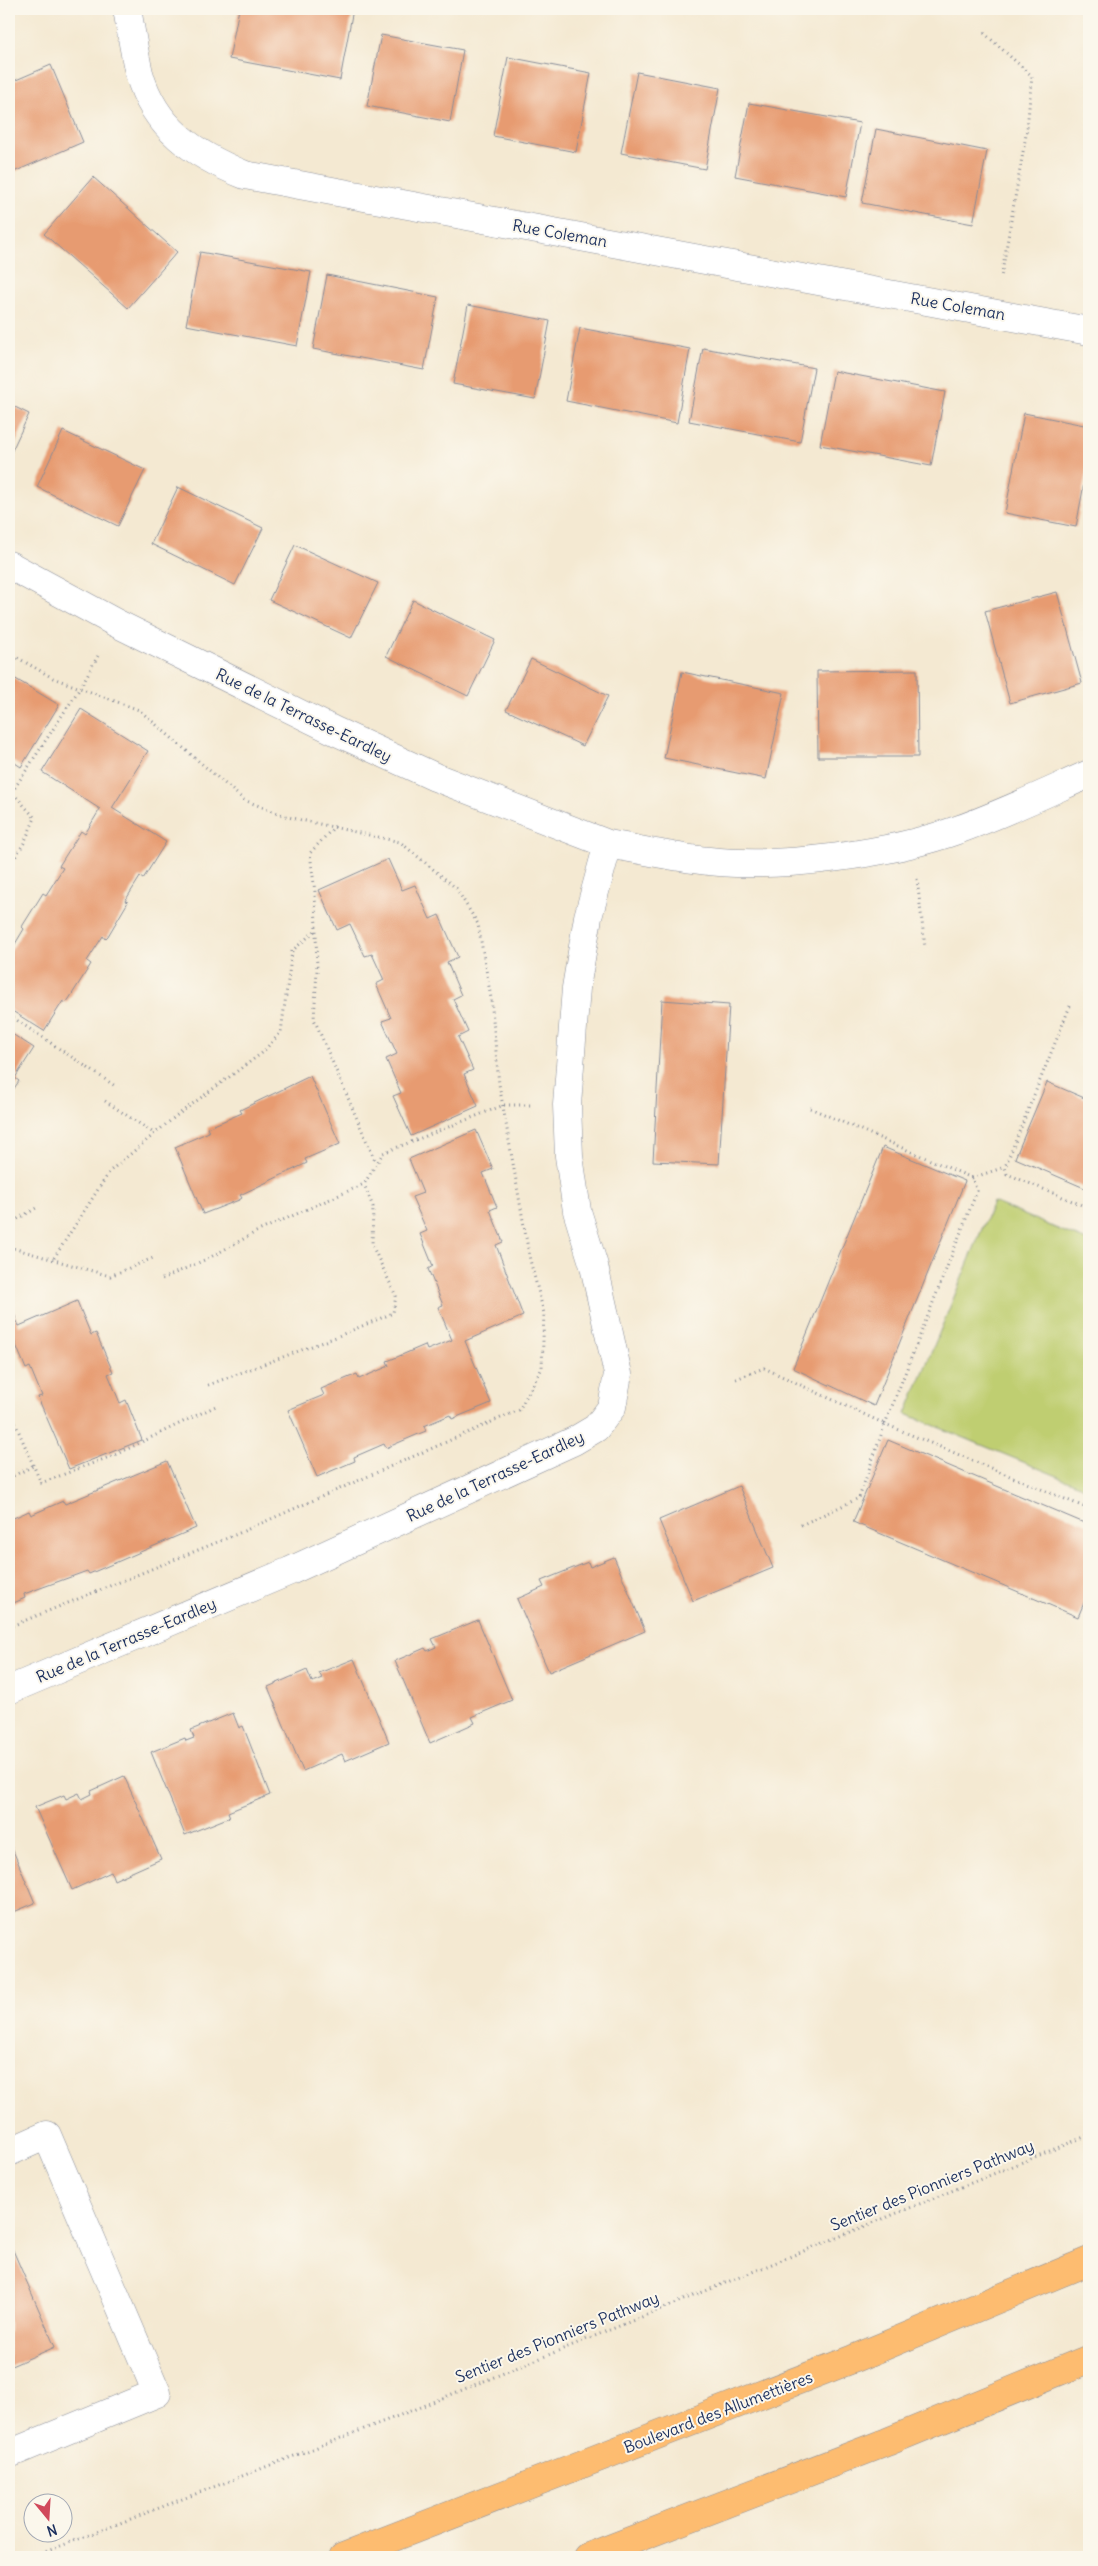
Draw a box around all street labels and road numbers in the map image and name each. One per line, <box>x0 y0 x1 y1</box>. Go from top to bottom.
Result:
street label: Rue Coleman <box>511 215 609 251</box>
street label: Rue Coleman <box>909 288 1007 324</box>
street label: Rue de la Terrasse-Eardley <box>213 664 395 766</box>
street label: Rue de la Terrasse-Eardley <box>403 1426 587 1526</box>
street label: Rue de la Terrasse-Eardley <box>33 1593 219 1687</box>
street label: Sentier des Pionniers Pathway <box>827 2135 1037 2235</box>
street label: Sentier des Pionniers Pathway <box>452 2287 662 2387</box>
street label: Boulevard des Allumettières <box>621 2367 815 2457</box>

